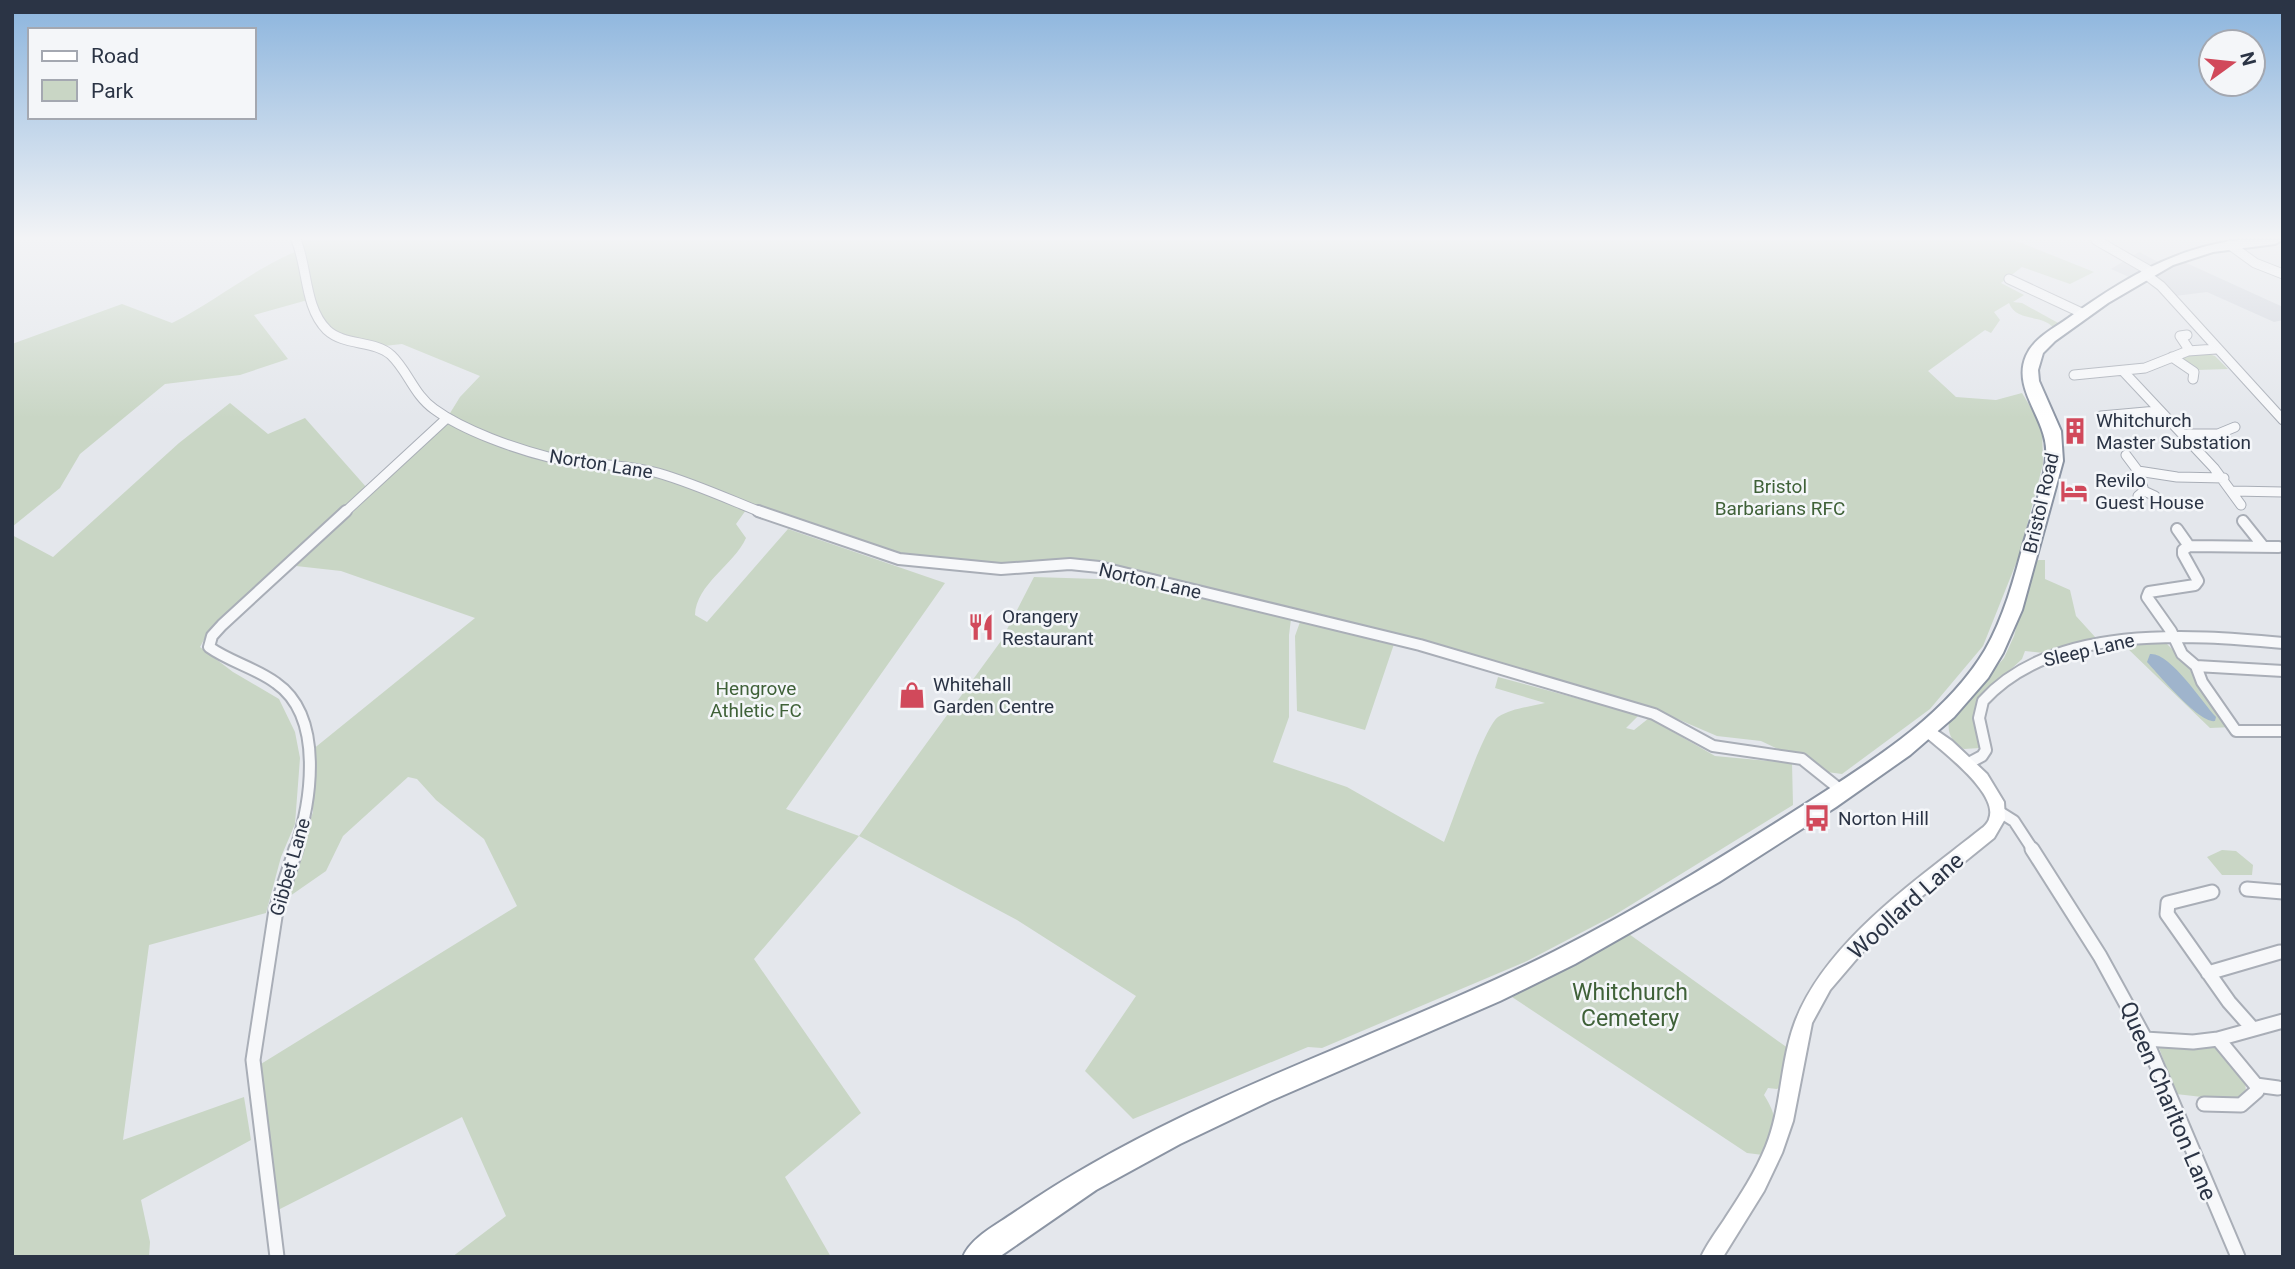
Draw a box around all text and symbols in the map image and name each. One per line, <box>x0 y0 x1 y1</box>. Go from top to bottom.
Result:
legend <box>28 28 256 119</box>
north arrow <box>2197 28 2267 98</box>
text: Road <box>91 44 139 68</box>
text: N <box>2235 49 2261 68</box>
text: Park <box>91 79 134 103</box>
place label: Whitchurch Master Substation <box>2096 409 2251 454</box>
building icon: Whitchurch Master Substation <box>2060 416 2090 446</box>
street label: Norton Lane <box>548 444 654 484</box>
street label: Bristol Road <box>2018 450 2064 556</box>
place label: Revilo Guest House <box>2095 469 2204 514</box>
park label: Bristol Barbarians RFC <box>1715 475 1845 520</box>
hotel icon: Revilo Guest House <box>2059 476 2089 506</box>
street label: Norton Lane <box>1097 558 1203 604</box>
place label: Orangery Restaurant <box>1002 605 1094 650</box>
restaurant icon: Orangery Restaurant <box>966 612 996 642</box>
street label: Sleep Lane <box>2041 628 2137 672</box>
place label: Whitehall Garden Centre <box>933 673 1054 718</box>
park label: Hengrove Athletic FC <box>710 677 802 722</box>
shop icon: Whitehall Garden Centre <box>897 680 927 710</box>
bus stop icon: Norton Hill <box>1802 803 1832 833</box>
place label: Norton Hill <box>1838 807 1929 830</box>
street label: Gibbet Lane <box>265 815 315 919</box>
street label: Woollard Lane <box>1843 847 1969 965</box>
park label: Whitchurch Cemetery <box>1572 979 1688 1032</box>
street label: Queen Charlton Lane <box>2114 997 2222 1205</box>

